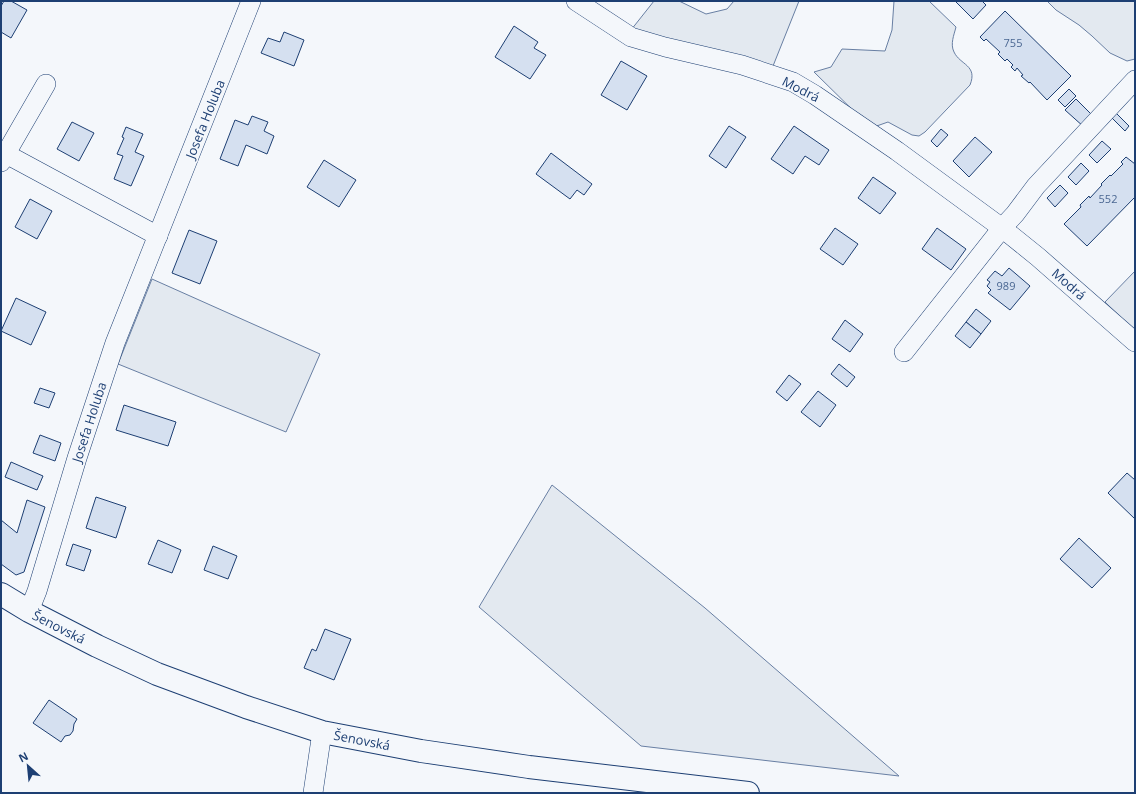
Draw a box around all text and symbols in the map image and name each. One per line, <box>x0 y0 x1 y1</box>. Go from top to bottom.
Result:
house number: 755 <box>1004 35 1022 50</box>
street label: Modrá <box>779 72 823 106</box>
street label: Josefa Holuba <box>180 77 229 163</box>
house number: 552 <box>1099 191 1117 206</box>
street label: Modrá <box>1048 264 1090 304</box>
house number: 989 <box>997 278 1015 293</box>
street label: Josefa Holuba <box>67 379 110 466</box>
street label: Šenovská <box>30 606 88 648</box>
street label: Šenovská <box>332 726 392 754</box>
north arrow <box>8 746 48 786</box>
text: N <box>16 748 31 765</box>

